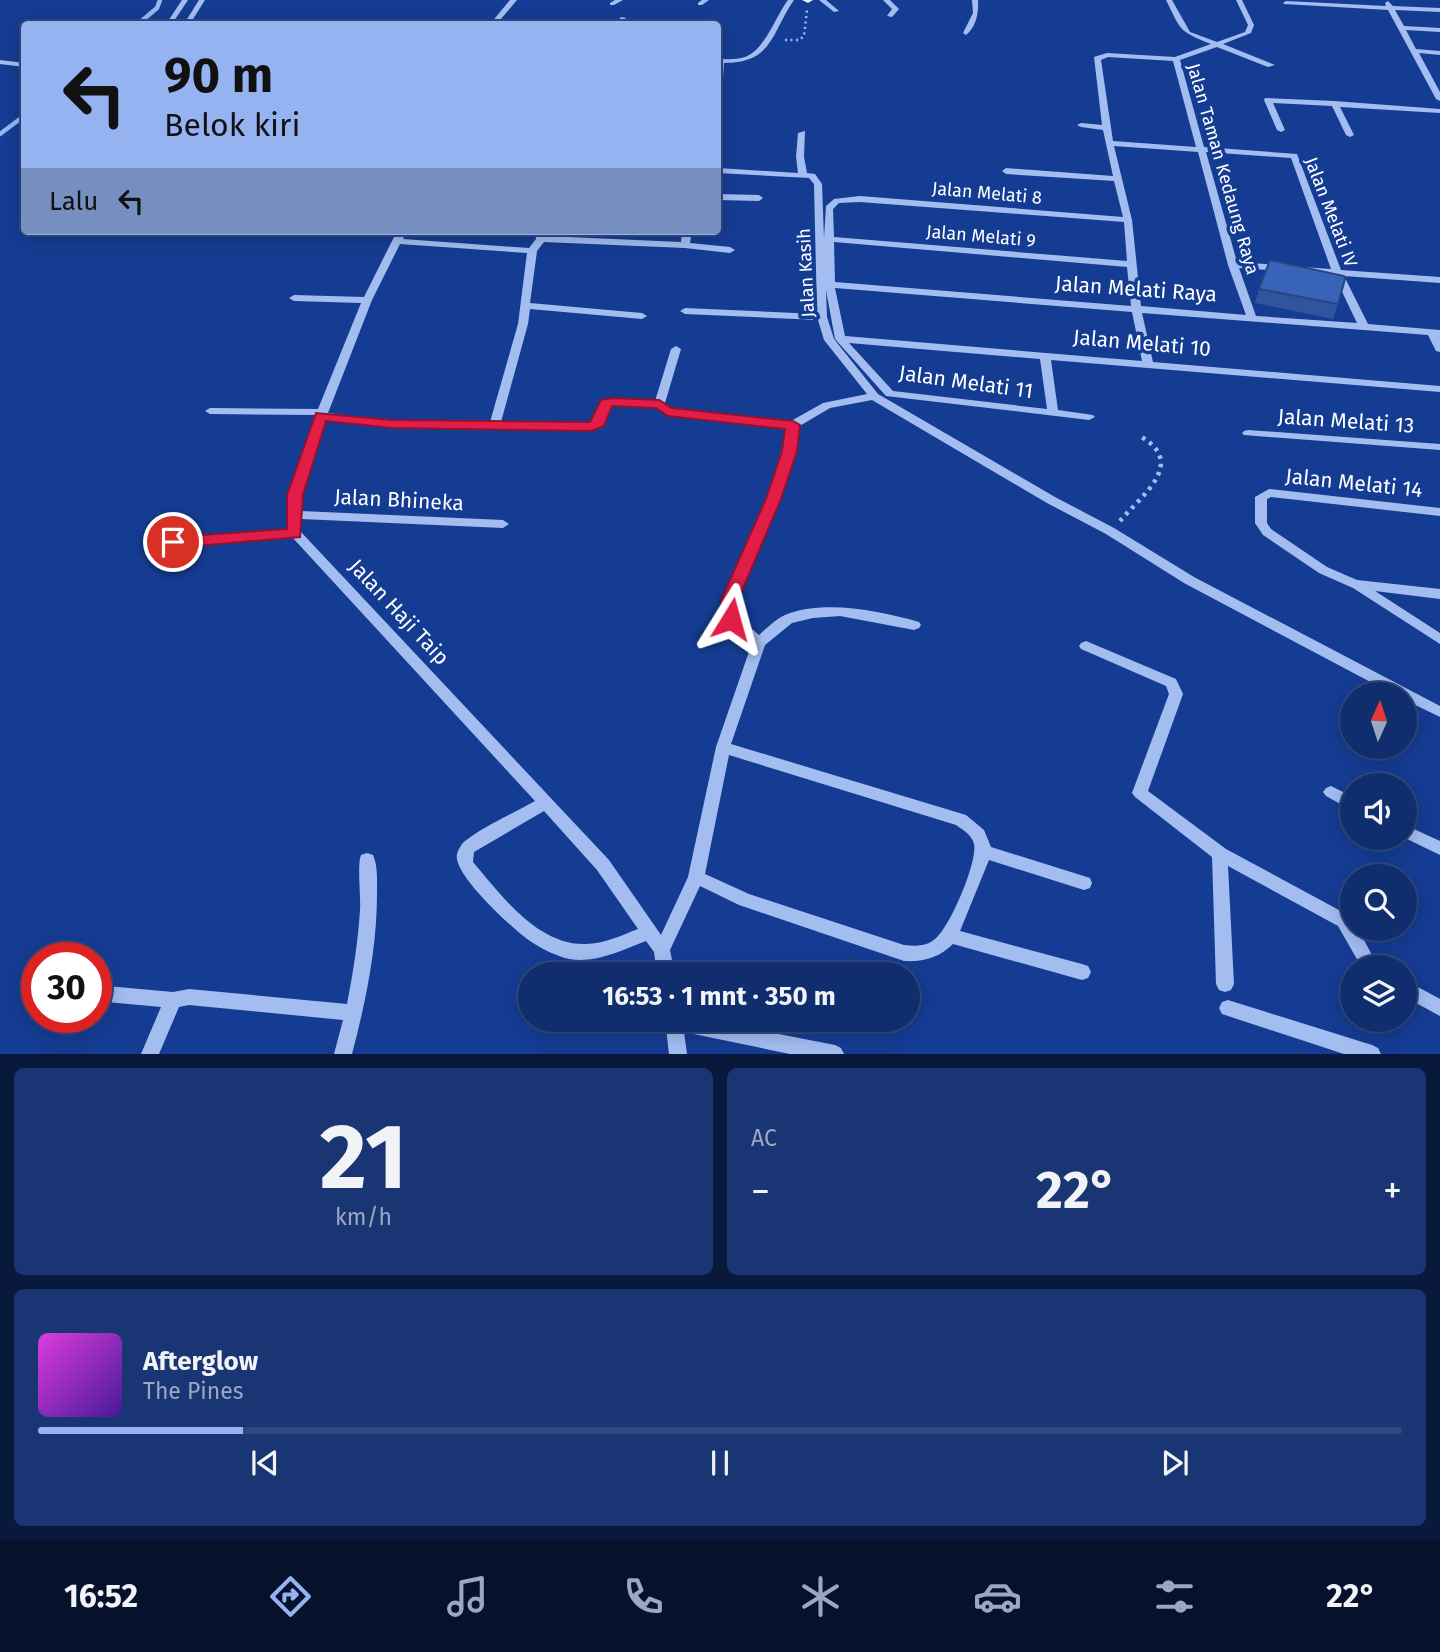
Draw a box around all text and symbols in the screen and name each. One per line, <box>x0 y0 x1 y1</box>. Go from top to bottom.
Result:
text: 90 m <box>164 46 273 105</box>
icon: left <box>49 49 140 140</box>
street label: Jalan Taman Kedaung Raya <box>1182 61 1264 277</box>
text: Belok kiri <box>164 106 300 144</box>
street label: Jalan Melati IV <box>1300 154 1362 270</box>
street label: Jalan Melati 8 <box>931 177 1043 209</box>
icon: left <box>112 182 150 220</box>
text: Lalu <box>49 186 98 217</box>
street label: Jalan Melati 9 <box>925 220 1037 252</box>
street label: Jalan Kasih <box>793 228 819 318</box>
street label: Jalan Melati Raya <box>1054 270 1218 308</box>
street label: Jalan Melati 10 <box>1072 324 1212 362</box>
street label: Jalan Melati 11 <box>897 360 1035 404</box>
street label: Jalan Melati 13 <box>1277 403 1415 439</box>
street label: Jalan Melati 14 <box>1284 463 1424 503</box>
street label: Jalan Bhineka <box>334 484 464 516</box>
pin <box>143 512 203 572</box>
icon: arrive <box>154 523 192 561</box>
street label: Jalan Haji Taip <box>343 554 455 670</box>
position arrow <box>694 582 768 656</box>
north arrow <box>1340 682 1418 760</box>
map controls <box>1340 682 1417 1032</box>
button: sound <box>1340 773 1417 850</box>
button: search <box>1340 864 1417 941</box>
speed limit sign: 30 <box>21 942 112 1033</box>
button: layers <box>1340 955 1417 1032</box>
text: 16:53 · 1 mnt · 350 m <box>602 981 836 1012</box>
text: 21 <box>320 1103 407 1212</box>
text: AC <box>751 1124 777 1152</box>
text: 22° <box>1036 1159 1117 1222</box>
text: − <box>751 1168 770 1214</box>
text: + <box>1383 1168 1402 1214</box>
text: km/h <box>335 1203 392 1231</box>
text: Afterglow <box>143 1346 258 1377</box>
text: The Pines <box>143 1377 244 1405</box>
icon: previous <box>246 1444 284 1482</box>
icon: pause <box>701 1444 739 1482</box>
icon: next <box>1156 1444 1194 1482</box>
icon: directions <box>266 1572 315 1621</box>
icon: music <box>443 1572 492 1621</box>
icon: phone <box>619 1572 668 1621</box>
icon: climate <box>796 1572 845 1621</box>
icon: car <box>973 1572 1022 1621</box>
icon: filters <box>1150 1572 1199 1621</box>
text: 16:52 <box>64 1577 138 1615</box>
text: 22° <box>1326 1577 1376 1615</box>

